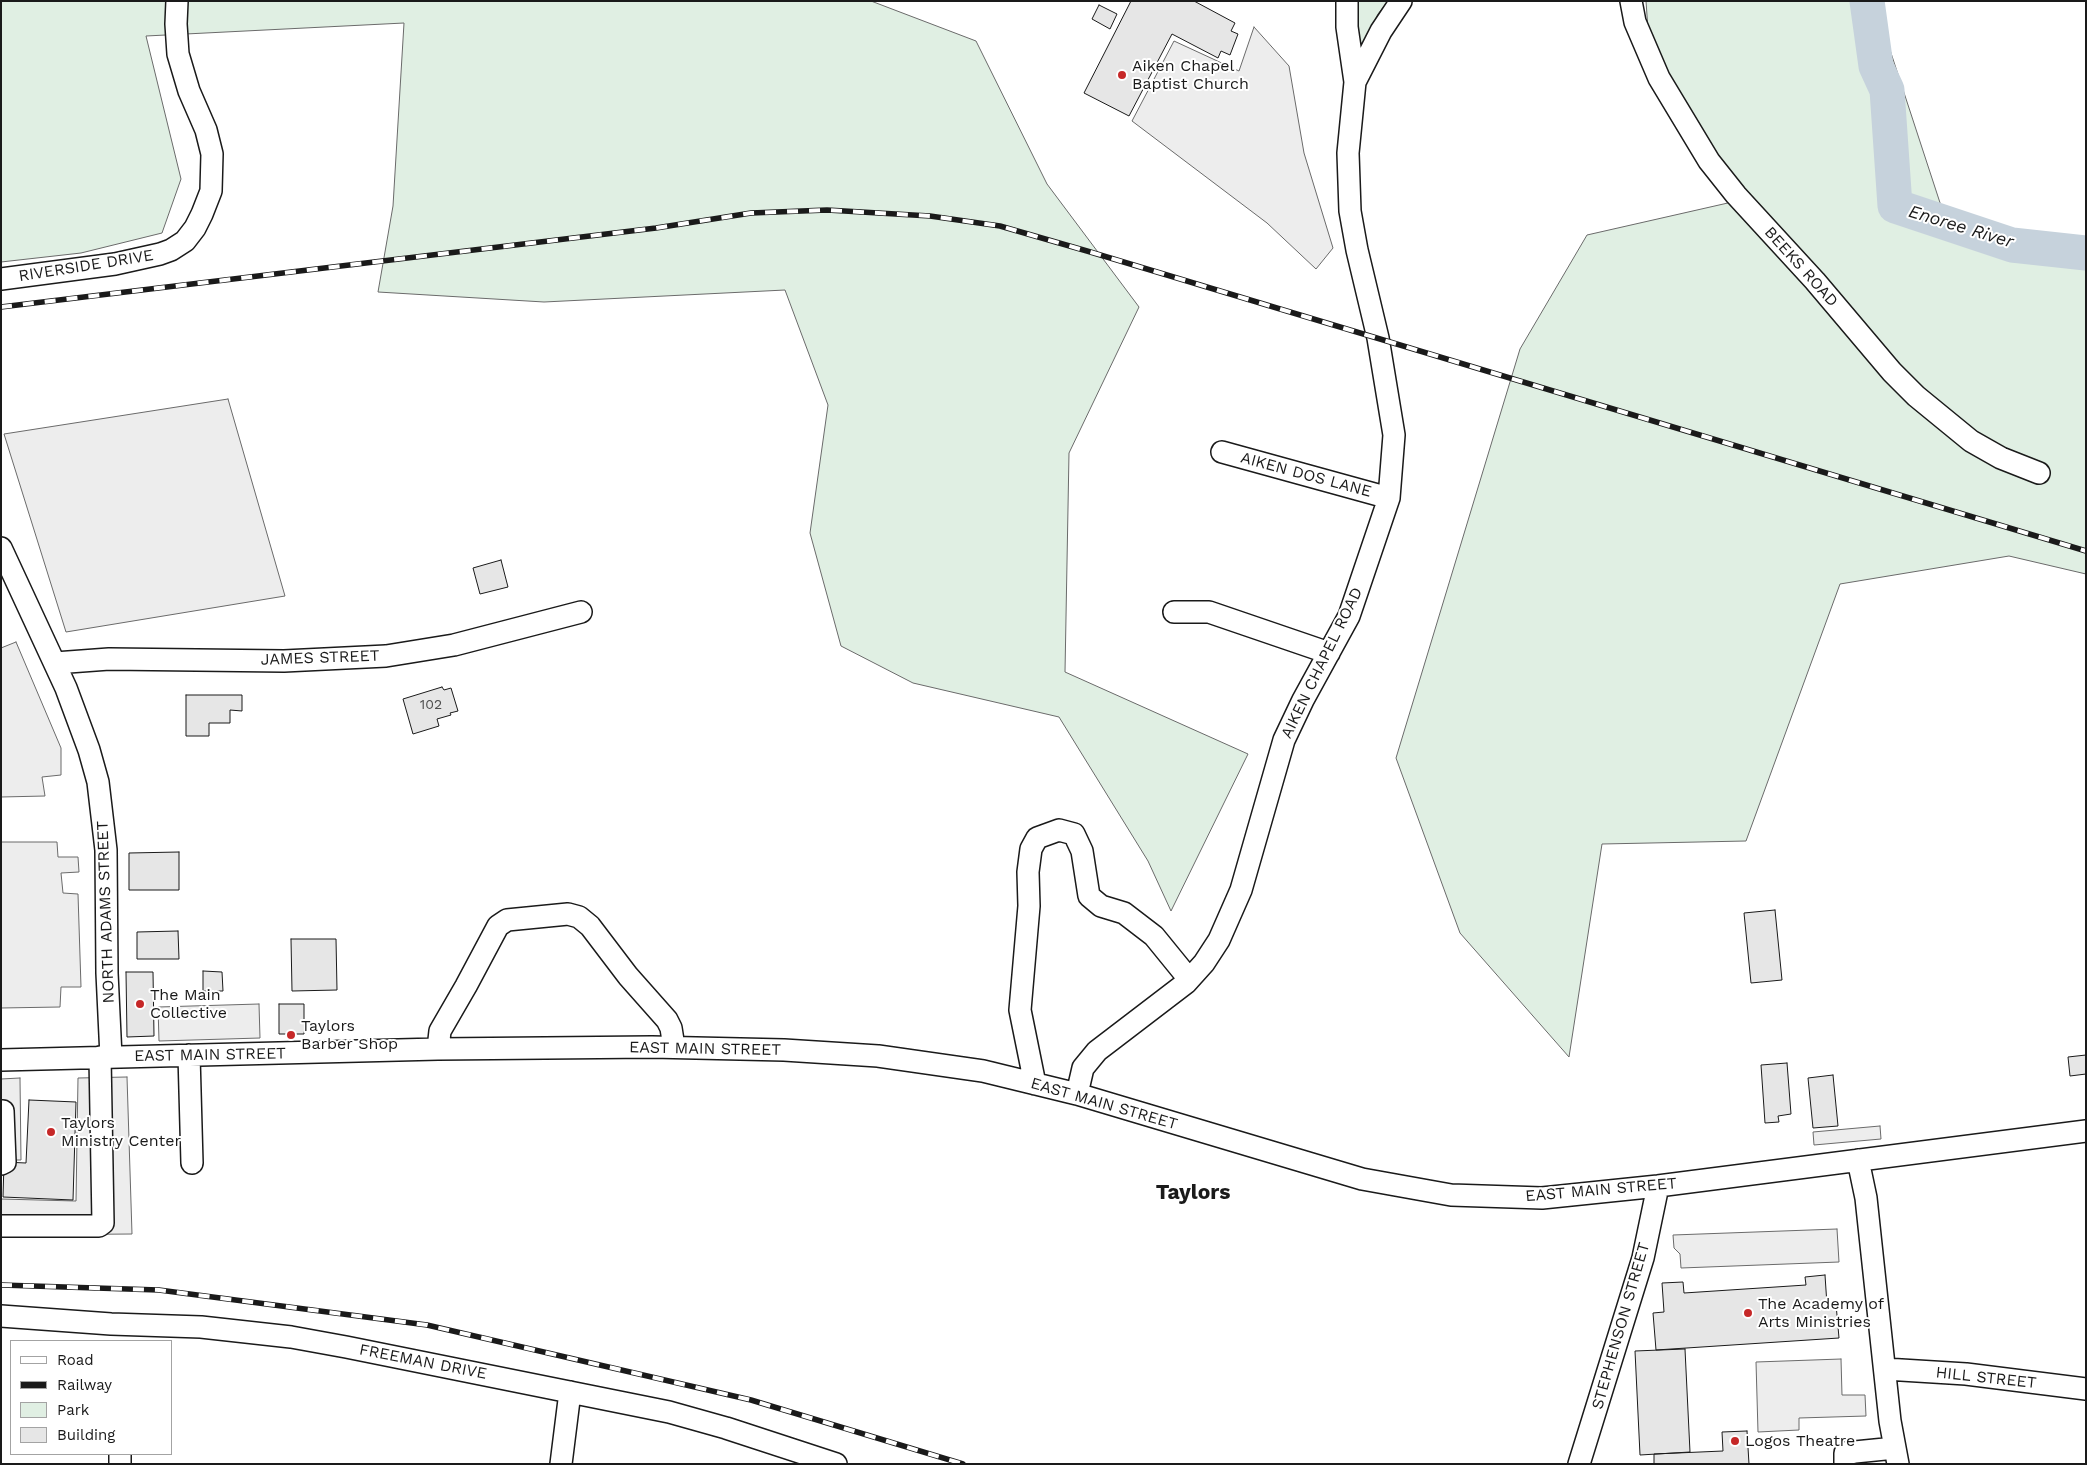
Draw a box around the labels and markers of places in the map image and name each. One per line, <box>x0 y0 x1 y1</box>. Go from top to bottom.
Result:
place label: Aiken Chapel Baptist Church <box>1132 56 1249 94</box>
marker: Aiken Chapel Baptist Church <box>1116 69 1128 81</box>
place label: The Main Collective <box>150 985 227 1023</box>
marker: The Main Collective <box>134 998 146 1010</box>
place label: Taylors Barber Shop <box>301 1016 398 1054</box>
marker: Taylors Barber Shop <box>285 1029 297 1041</box>
place label: Taylors Ministry Center <box>61 1113 181 1151</box>
marker: Taylors Ministry Center <box>45 1126 57 1138</box>
place label: The Academy of Arts Ministries <box>1758 1294 1884 1332</box>
marker: The Academy of Arts Ministries <box>1742 1307 1754 1319</box>
place label: Logos Theatre <box>1745 1431 1855 1451</box>
marker: Logos Theatre <box>1729 1435 1741 1447</box>

